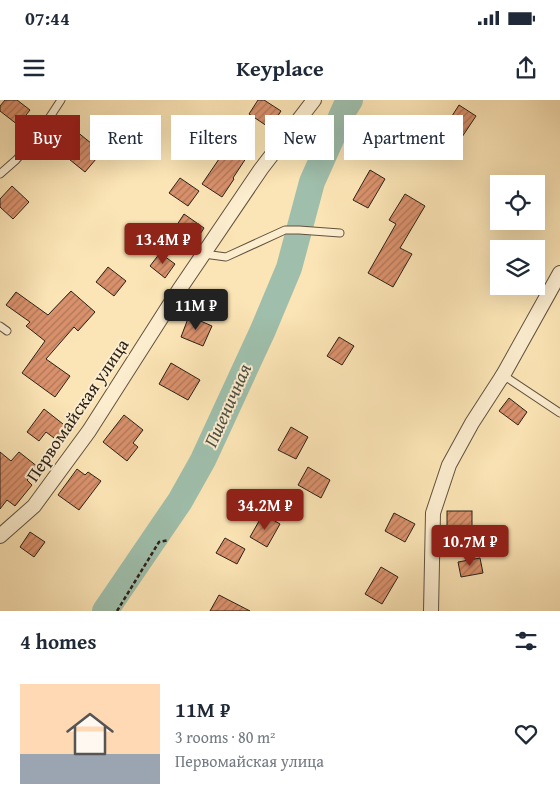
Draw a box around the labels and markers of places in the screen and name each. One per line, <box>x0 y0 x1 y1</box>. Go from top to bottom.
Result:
pin: 13.4M ₽ <box>117 222 209 265</box>
pin: 11M ₽ <box>161 288 231 331</box>
pin: 34.2M ₽ <box>219 488 311 531</box>
pin: 10.7M ₽ <box>424 524 516 567</box>

